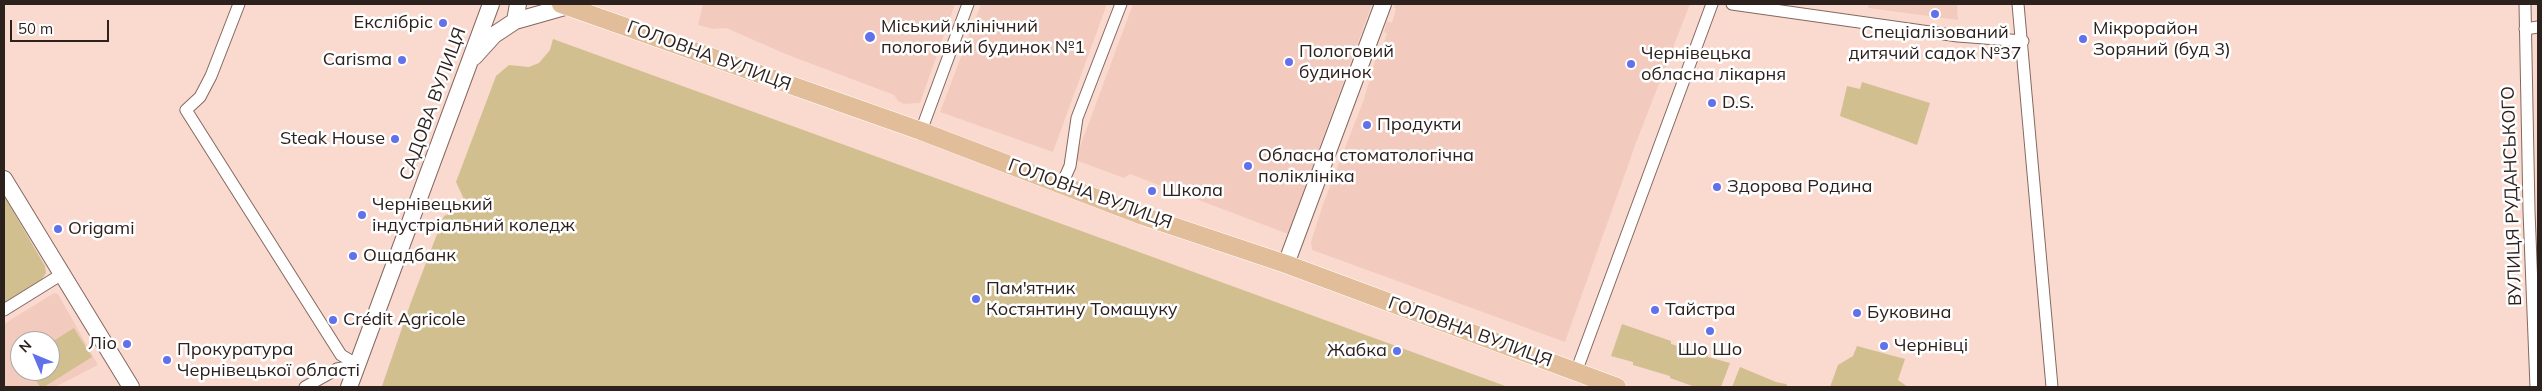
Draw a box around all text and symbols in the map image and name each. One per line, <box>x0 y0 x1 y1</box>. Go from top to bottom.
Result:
marker: Спеціалізований дитячий садок №37 <box>1929 8 1941 20</box>
scale bar <box>12 10 111 42</box>
place label: Екслібріс <box>354 12 433 34</box>
street label: ГОЛОВНА ВУЛИЦЯ <box>624 16 794 96</box>
place label: Міський клінічний пологовий будинок №1 <box>881 16 1085 58</box>
marker: Екслібріс <box>437 17 449 29</box>
place label: Мікрорайон Зоряний (буд 3) <box>2093 18 2231 60</box>
text: 50 m <box>18 19 53 38</box>
place label: Спеціалізований дитячий садок №37 <box>1849 22 2021 64</box>
street label: САДОВА ВУЛИЦЯ <box>395 25 471 183</box>
marker: Міський клінічний пологовий будинок №1 <box>863 30 877 44</box>
marker: Мікрорайон Зоряний (буд 3) <box>2077 33 2089 45</box>
place label: Пологовий будинок <box>1299 41 1394 84</box>
place label: Чернівецька обласна лікарня <box>1641 43 1786 86</box>
place label: Carisma <box>323 49 392 71</box>
marker: Carisma <box>396 54 408 66</box>
marker: Пологовий будинок <box>1283 56 1295 68</box>
marker: Чернівецька обласна лікарня <box>1625 58 1637 70</box>
street label: ВУЛИЦЯ РУДАНСЬКОГО <box>2497 86 2527 306</box>
place label: D.S. <box>1722 92 1754 114</box>
marker: D.S. <box>1706 97 1718 109</box>
place label: Продукти <box>1377 114 1461 136</box>
marker: Продукти <box>1361 119 1373 131</box>
place label: Steak House <box>280 128 385 150</box>
marker: Steak House <box>389 133 401 145</box>
place label: Обласна стоматологічна поліклініка <box>1258 145 1474 188</box>
street label: ГОЛОВНА ВУЛИЦЯ <box>1005 154 1175 234</box>
marker: Обласна стоматологічна поліклініка <box>1242 160 1254 172</box>
place label: Здорова Родина <box>1727 176 1873 198</box>
place label: Школа <box>1162 180 1223 202</box>
marker: Здорова Родина <box>1711 181 1723 193</box>
marker: Школа <box>1146 185 1158 197</box>
place label: Чернівецький індустріальний коледж <box>372 194 575 236</box>
marker: Чернівецький індустріальний коледж <box>356 209 368 221</box>
place label: Origami <box>68 218 134 240</box>
marker: Origami <box>52 223 64 235</box>
place label: Ощадбанк <box>363 245 456 267</box>
marker: Ощадбанк <box>347 250 359 262</box>
place label: Пам'ятник Костянтину Томащуку <box>986 278 1178 320</box>
street label: ГОЛОВНА ВУЛИЦЯ <box>1385 292 1555 372</box>
marker: Пам'ятник Костянтину Томащуку <box>970 293 982 305</box>
place label: Тайстра <box>1665 299 1735 321</box>
place label: Буковина <box>1867 302 1952 324</box>
marker: Тайстра <box>1649 304 1661 316</box>
marker: Буковина <box>1851 307 1863 319</box>
place label: Crédit Agricole <box>343 309 466 331</box>
marker: Crédit Agricole <box>327 314 339 326</box>
marker: Шо Шо <box>1704 325 1716 337</box>
north arrow <box>10 331 60 381</box>
place label: Ліо <box>88 333 117 355</box>
place label: Чернівці <box>1894 335 1968 357</box>
text: N <box>15 336 35 356</box>
marker: Ліо <box>121 338 133 350</box>
place label: Прокуратура Чернівецької області <box>177 339 360 382</box>
place label: Шо Шо <box>1678 339 1742 361</box>
place label: Жабка <box>1327 340 1387 362</box>
marker: Чернівці <box>1878 340 1890 352</box>
marker: Жабка <box>1391 345 1403 357</box>
marker: Прокуратура Чернівецької області <box>161 354 173 366</box>

